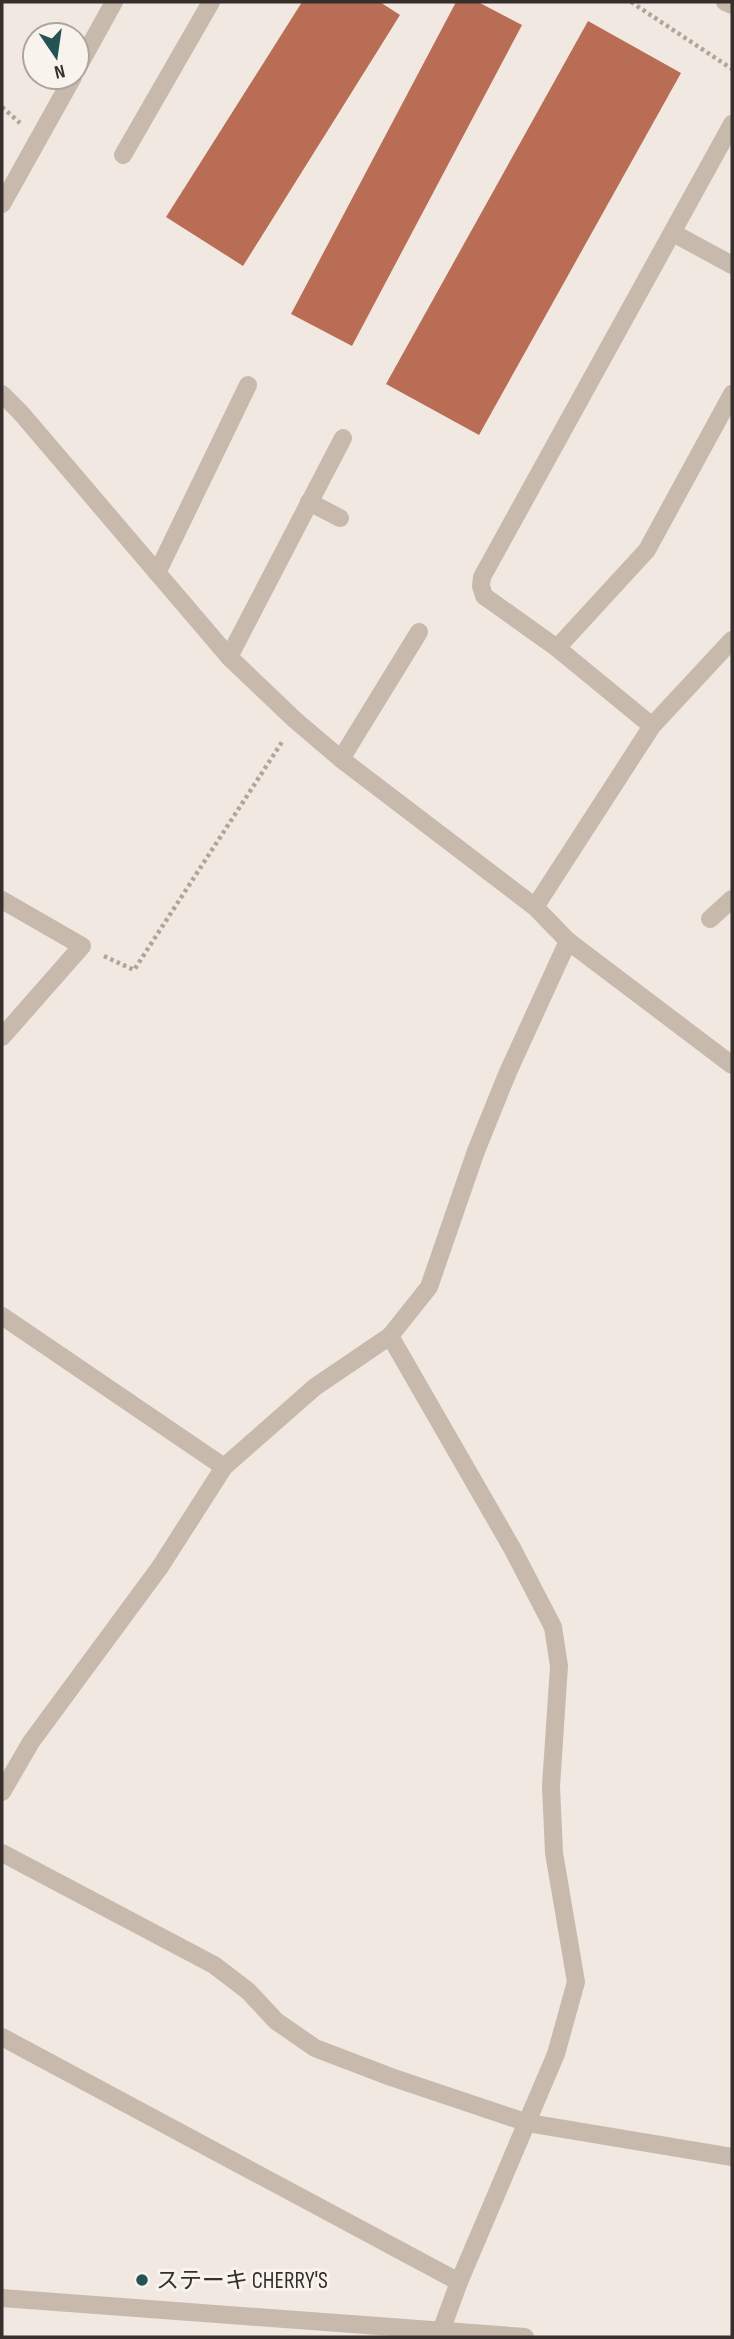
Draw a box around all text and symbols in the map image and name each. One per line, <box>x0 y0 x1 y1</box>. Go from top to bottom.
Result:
north arrow <box>21 21 91 91</box>
text: N <box>52 59 67 83</box>
place label: ステーキ CHERRY'S <box>156 2267 328 2295</box>
marker: ステーキ CHERRY'S <box>134 2272 150 2288</box>

